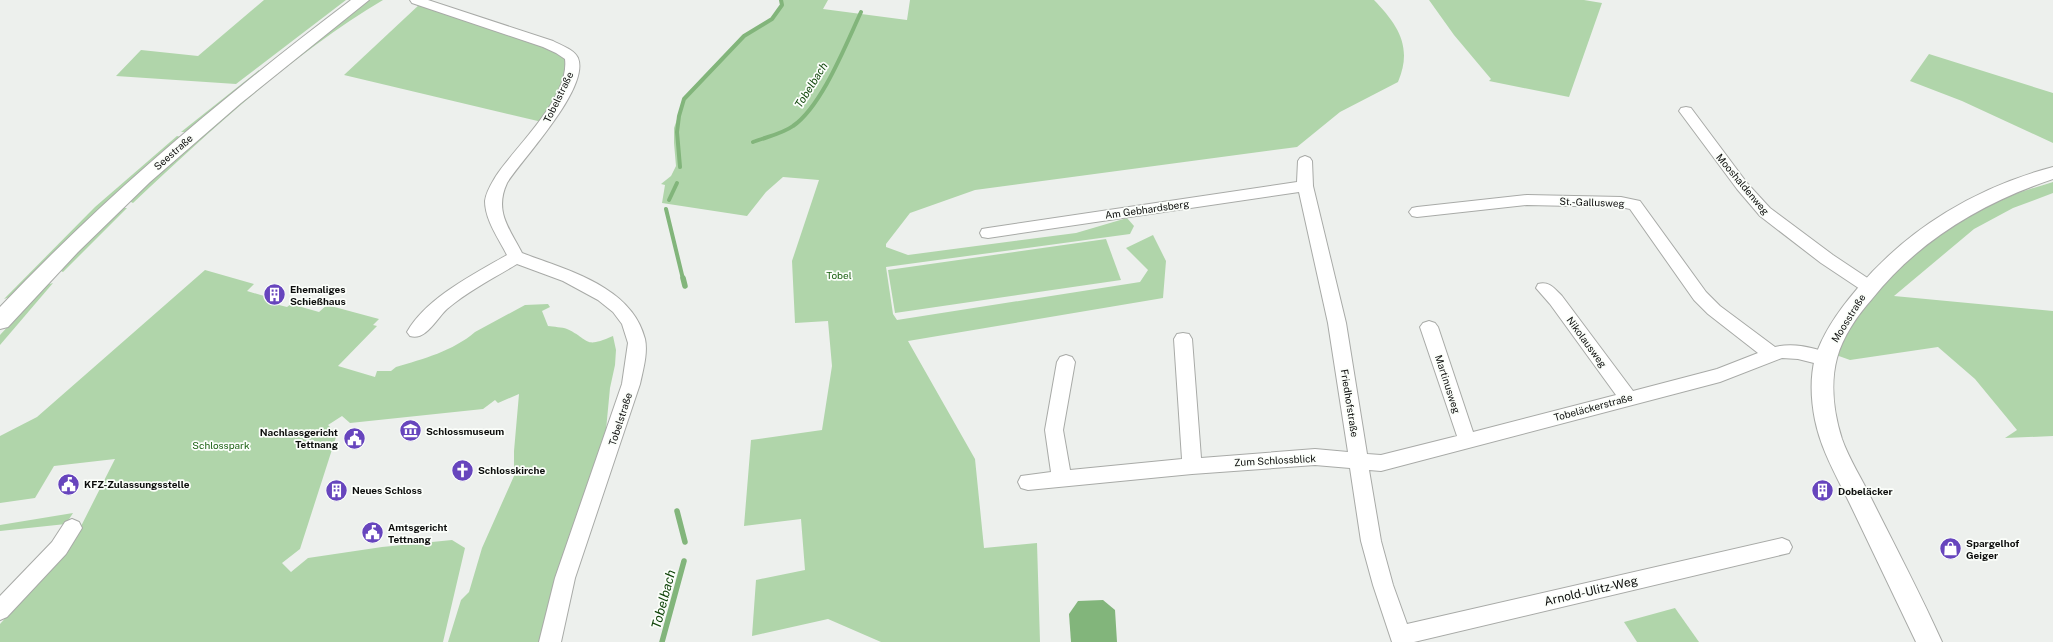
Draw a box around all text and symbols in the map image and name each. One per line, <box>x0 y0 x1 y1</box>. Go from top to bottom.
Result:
water label: Tobelbach <box>792 60 830 110</box>
street label: Tobelstraße <box>541 69 576 124</box>
street label: Seestraße <box>151 132 195 172</box>
street label: Mooshaldenweg <box>1714 151 1772 217</box>
street label: St.-Gallusweg <box>1559 195 1625 209</box>
street label: Am Gebhardsberg <box>1104 197 1190 221</box>
park label: Tobel <box>826 269 852 281</box>
building icon: Ehemaliges Schießhaus <box>262 282 288 308</box>
place label: Ehemaliges Schießhaus <box>290 283 346 307</box>
street label: Moosstraße <box>1828 291 1868 344</box>
street label: Nikolausweg <box>1565 314 1609 370</box>
street label: Martinusweg <box>1433 353 1463 415</box>
street label: Friedhofstraße <box>1339 368 1361 438</box>
street label: Tobelstraße <box>606 391 634 447</box>
street label: Tobeläckerstraße <box>1552 391 1634 423</box>
museum icon: Schlossmuseum <box>397 418 423 444</box>
public building icon: Nachlassgericht Tettnang <box>341 425 367 451</box>
place label: Schlossmuseum <box>426 425 504 437</box>
place label: Nachlassgericht Tettnang <box>260 426 339 450</box>
park label: Schlosspark <box>192 439 250 451</box>
street label: Zum Schlossblick <box>1234 452 1317 468</box>
church icon: Schlosskirche <box>450 457 476 483</box>
place label: Schlosskirche <box>478 464 545 476</box>
public building icon: KFZ-Zulassungsstelle <box>55 471 81 497</box>
building icon: Neues Schloss <box>323 477 349 503</box>
place label: KFZ-Zulassungsstelle <box>84 478 190 490</box>
building icon: Dobeläcker <box>1809 478 1835 504</box>
place label: Neues Schloss <box>352 484 422 496</box>
place label: Dobeläcker <box>1838 485 1893 497</box>
public building icon: Amtsgericht Tettnang <box>359 520 385 546</box>
place label: Amtsgericht Tettnang <box>388 521 447 545</box>
shop icon: Spargelhof Geiger <box>1938 536 1964 562</box>
place label: Spargelhof Geiger <box>1966 537 2019 561</box>
water label: Tobelbach <box>648 568 679 630</box>
street label: Arnold-Ulitz-Weg <box>1543 573 1639 609</box>

